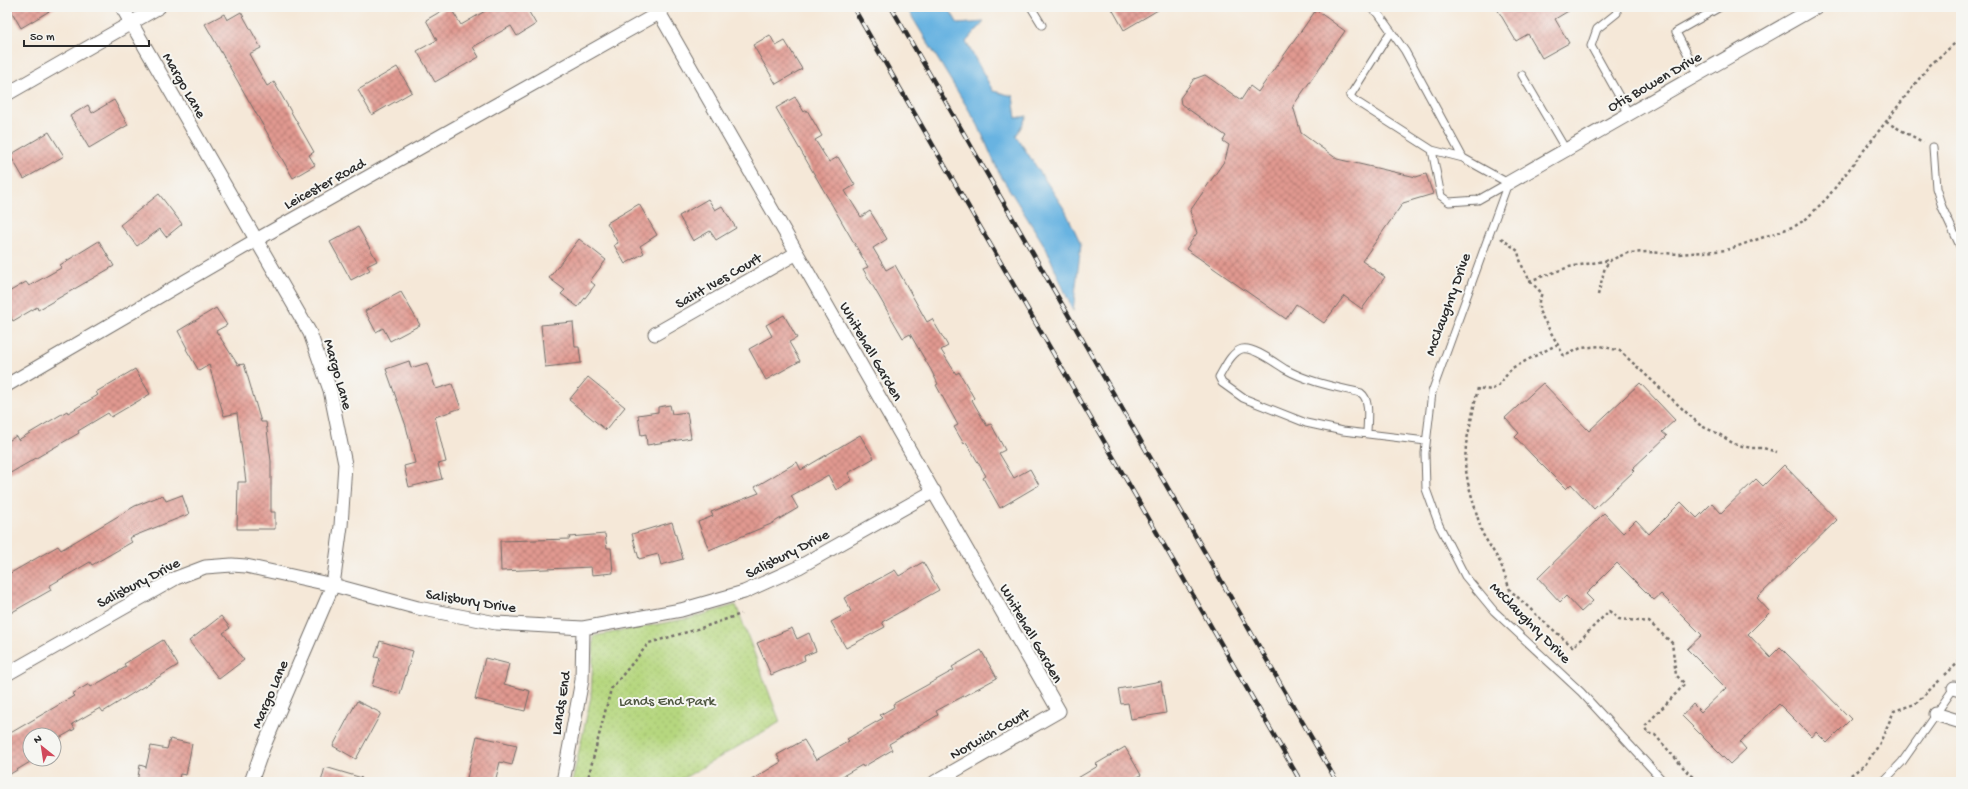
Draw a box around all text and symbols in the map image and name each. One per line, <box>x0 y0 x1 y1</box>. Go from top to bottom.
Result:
scale bar <box>24 22 149 48</box>
text: 50 m <box>30 31 55 45</box>
street label: Otis Bowen Drive <box>1605 48 1705 117</box>
street label: Margo Lane <box>157 50 209 122</box>
street label: Leicester Road <box>281 154 370 215</box>
street label: Saint Ives Court <box>673 249 767 314</box>
street label: McClaughry Drive <box>1422 251 1476 358</box>
street label: Whitehall Garden <box>835 299 906 405</box>
street label: Margo Lane <box>318 337 356 412</box>
street label: Salisbury Drive <box>743 526 833 584</box>
street label: Salisbury Drive <box>94 554 184 613</box>
street label: McClaughry Drive <box>1485 579 1574 668</box>
street label: Whitehall Garden <box>995 581 1066 687</box>
street label: Salisbury Drive <box>424 586 517 618</box>
street label: Margo Lane <box>248 658 293 732</box>
street label: Lands End <box>548 669 576 736</box>
park label: Lands End Park <box>619 693 716 711</box>
street label: Norwich Court <box>947 704 1035 765</box>
north arrow <box>22 727 62 767</box>
text: N <box>32 733 44 747</box>

